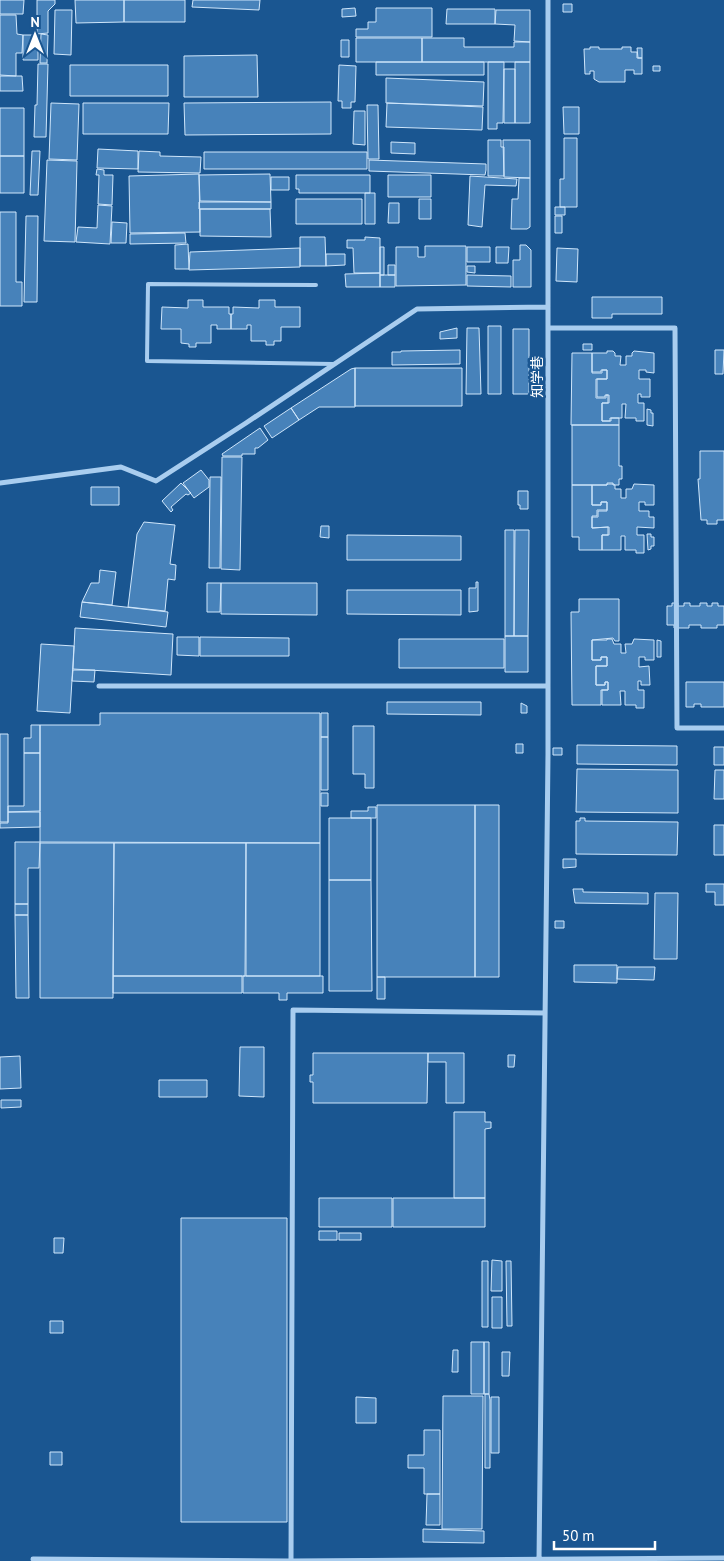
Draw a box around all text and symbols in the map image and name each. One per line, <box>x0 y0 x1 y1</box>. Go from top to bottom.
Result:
north arrow <box>10 10 60 60</box>
text: N <box>30 13 40 31</box>
street label: 知学巷 <box>528 356 546 398</box>
scale bar <box>554 1518 655 1550</box>
text: 50 m <box>562 1526 595 1545</box>

